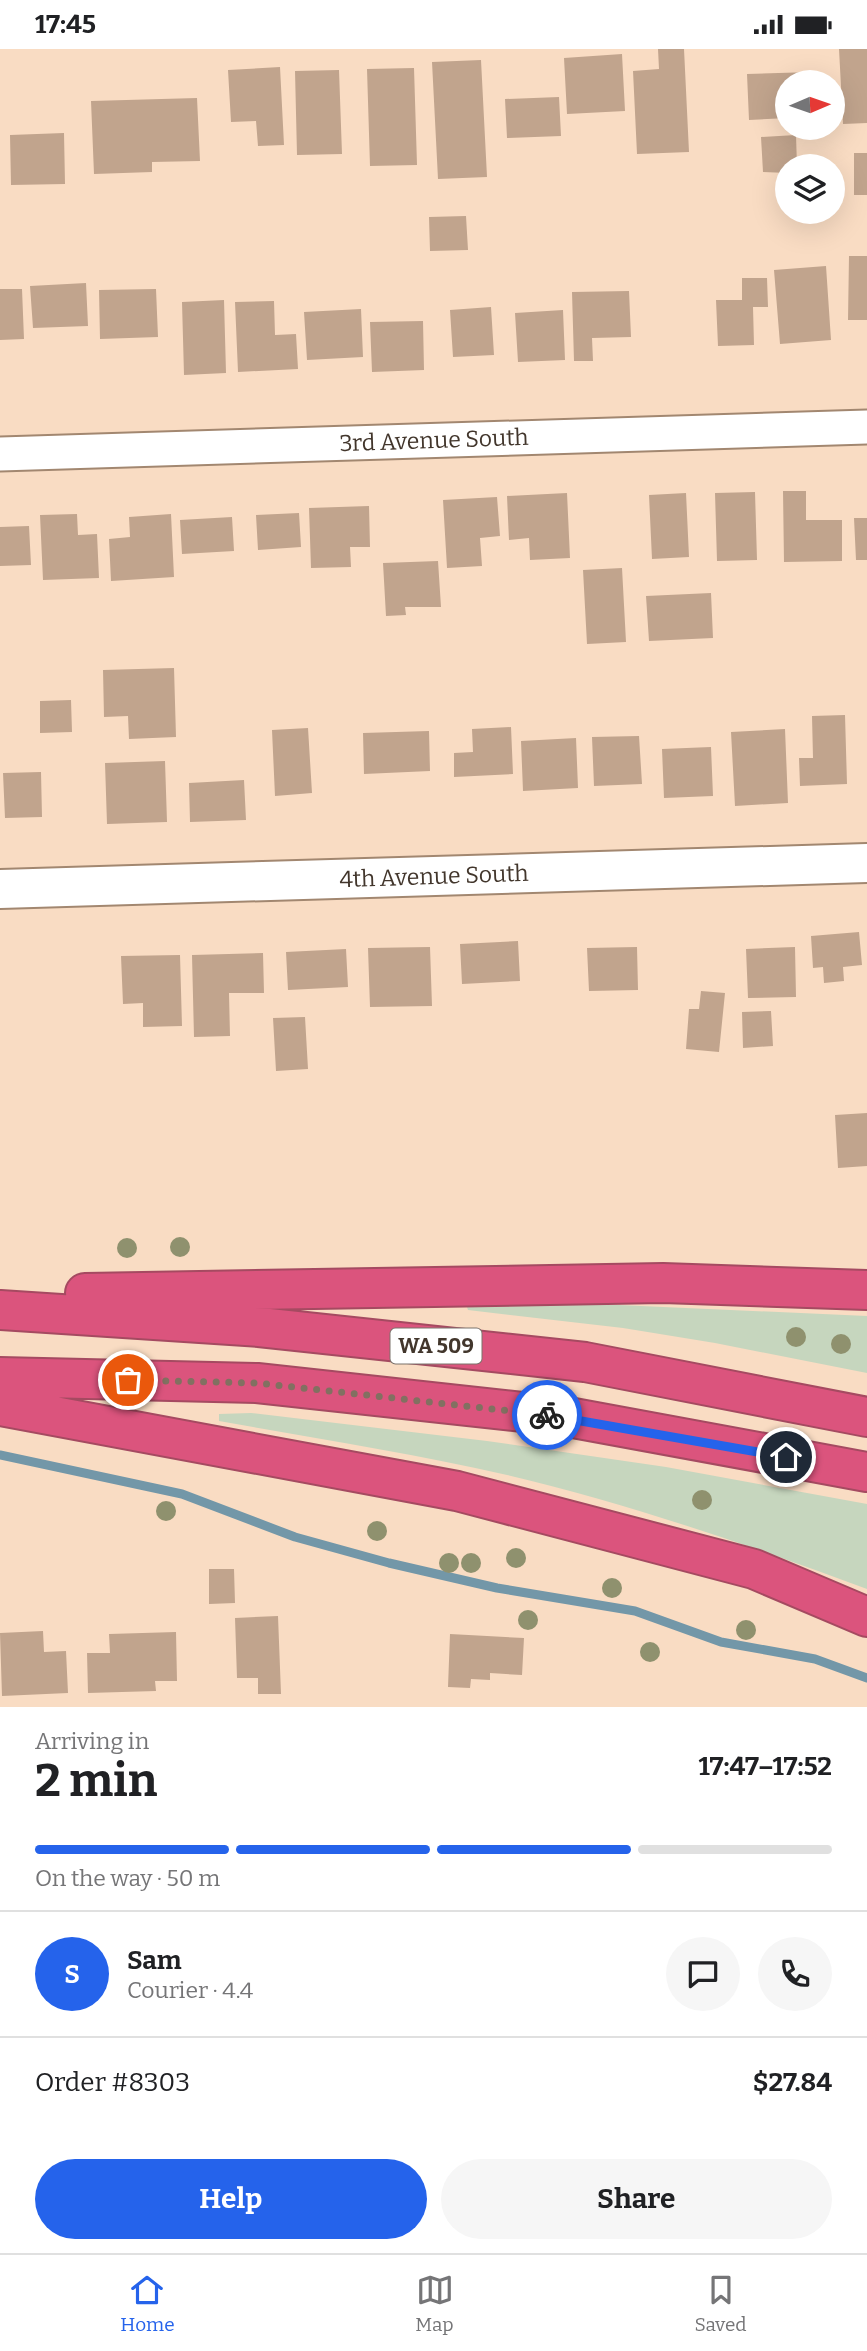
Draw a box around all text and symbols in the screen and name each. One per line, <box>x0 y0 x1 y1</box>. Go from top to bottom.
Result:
text: 17:45 <box>35 9 96 40</box>
north arrow <box>775 70 845 140</box>
map controls <box>775 70 845 224</box>
button: layers <box>775 154 845 224</box>
street label: 3rd Avenue South <box>339 423 529 457</box>
street label: 4th Avenue South <box>339 859 529 893</box>
road number: WA 509 <box>390 1329 481 1363</box>
pin <box>98 1350 158 1410</box>
icon: bag <box>109 1361 147 1399</box>
courier <box>512 1380 582 1450</box>
icon: bike <box>528 1396 566 1434</box>
pin <box>756 1427 816 1487</box>
icon: home <box>767 1438 805 1476</box>
text: Arriving in <box>35 1727 149 1755</box>
text: 17:47–17:52 <box>699 1751 832 1782</box>
text: 2 min <box>35 1753 157 1808</box>
text: On the way · 50 m <box>35 1864 220 1892</box>
button: chat <box>666 1937 740 2011</box>
button: phone <box>758 1937 832 2011</box>
text: Sam <box>127 1945 182 1976</box>
text: S <box>64 1959 80 1990</box>
text: Courier · 4.4 <box>127 1976 253 2004</box>
text: Order #8303 <box>35 2067 190 2098</box>
text: $27.84 <box>753 2067 832 2098</box>
button: Help <box>35 2159 427 2239</box>
button: Share <box>441 2159 832 2239</box>
tab: Home <box>120 2271 175 2336</box>
tab: Map <box>415 2271 454 2336</box>
tab: Saved <box>694 2271 747 2336</box>

